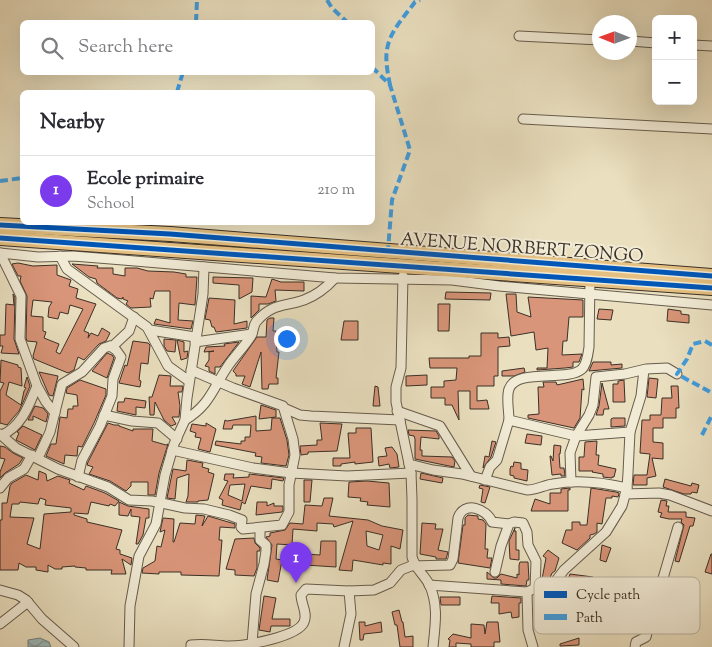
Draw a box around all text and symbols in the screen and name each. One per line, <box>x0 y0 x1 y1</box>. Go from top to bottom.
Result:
north arrow <box>592 15 637 60</box>
map controls <box>652 15 697 105</box>
button: + <box>652 15 697 60</box>
search box <box>20 20 375 75</box>
icon: search <box>38 34 66 62</box>
text: Search here <box>78 34 173 61</box>
button: − <box>652 60 697 105</box>
text: Nearby <box>40 108 105 138</box>
text: Ecole primaire <box>87 166 204 193</box>
text: 1 <box>53 179 59 202</box>
text: 210 m <box>317 179 355 202</box>
text: School <box>87 193 135 216</box>
street label: AVENUE NORBERT ZONGO <box>399 228 644 270</box>
your location <box>274 326 300 352</box>
pin: 1 <box>280 542 312 583</box>
legend <box>534 577 700 634</box>
text: Cycle path <box>576 586 640 606</box>
text: Path <box>576 609 603 629</box>

